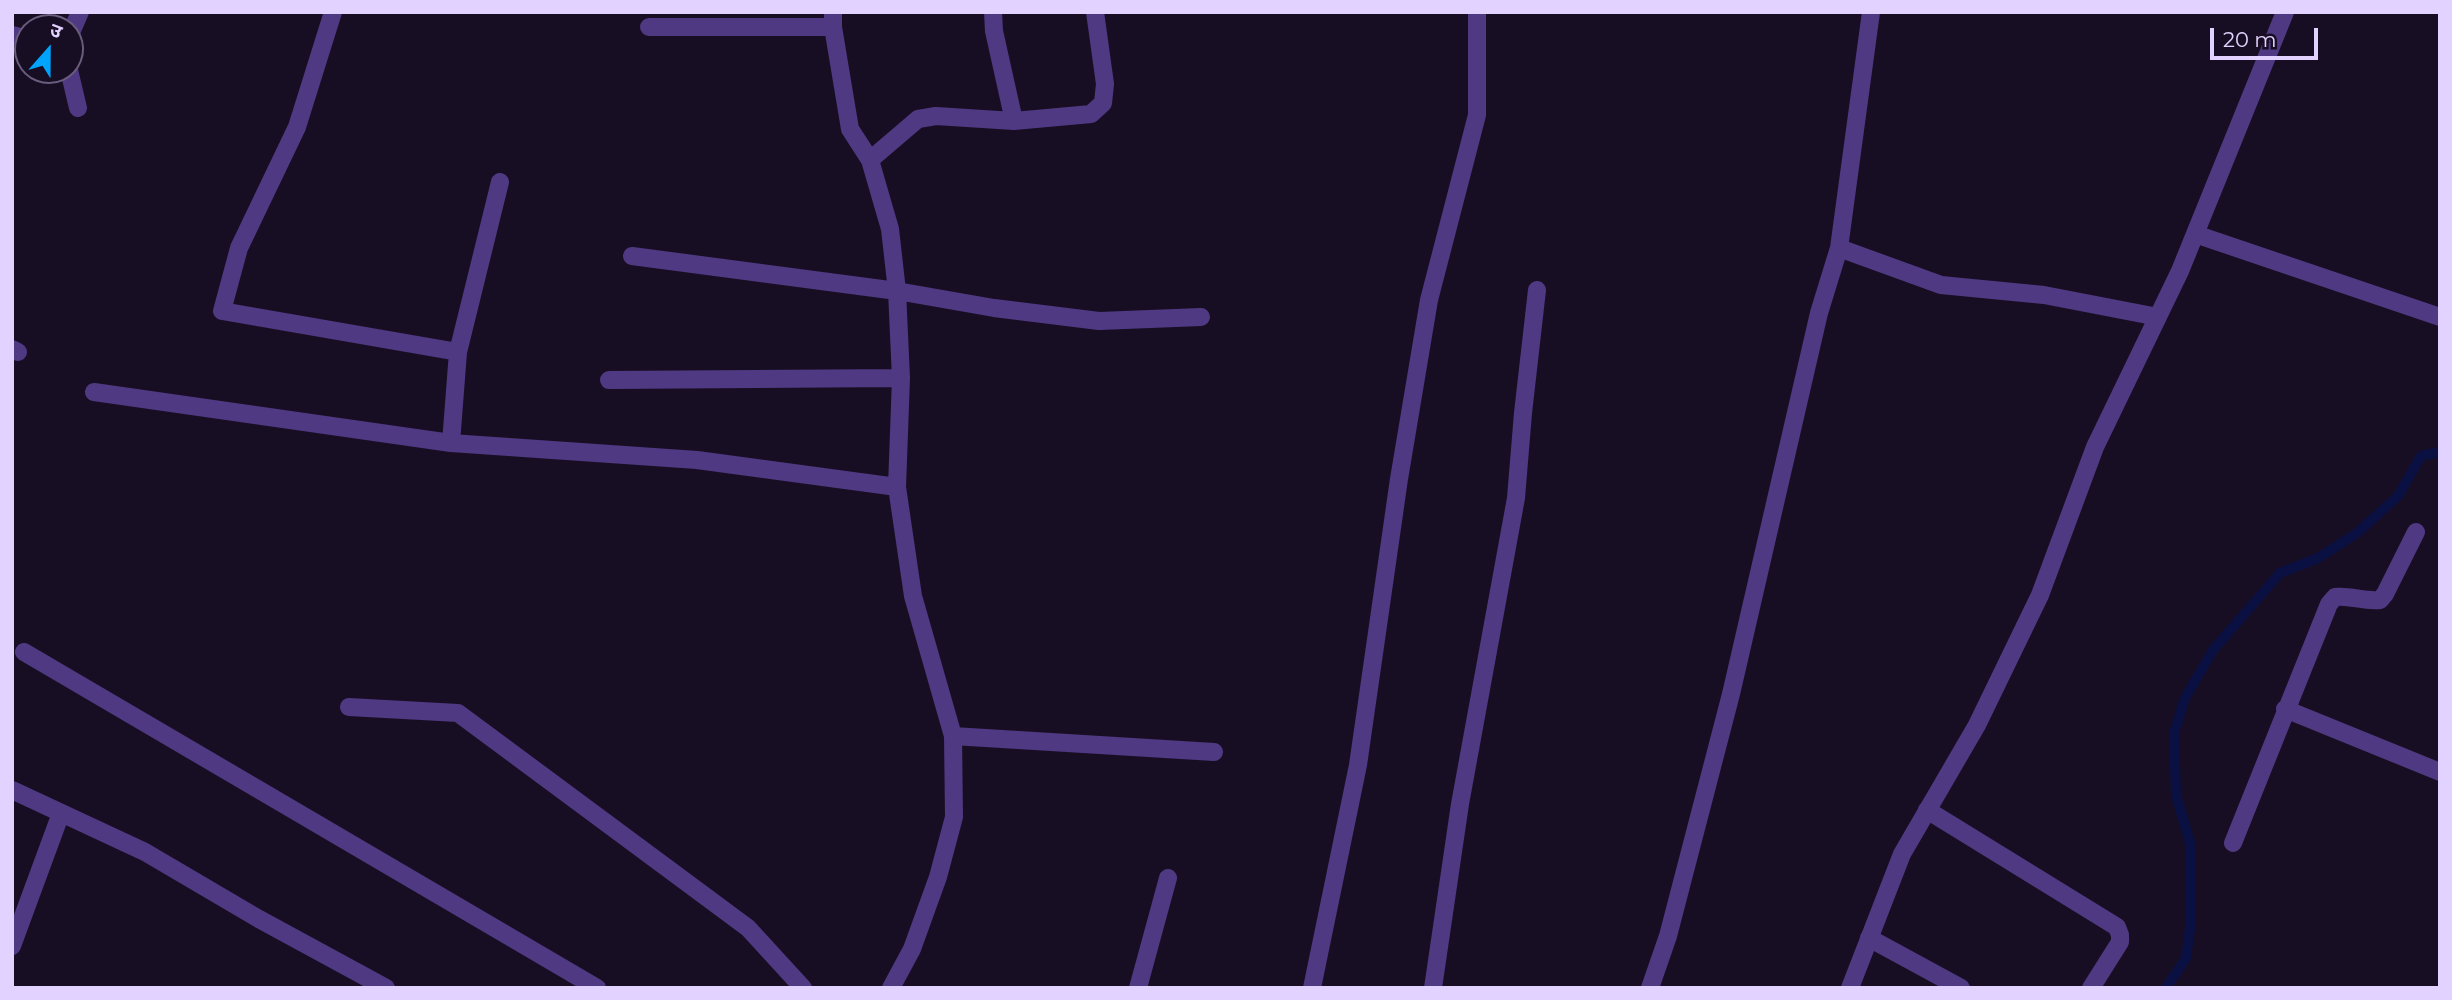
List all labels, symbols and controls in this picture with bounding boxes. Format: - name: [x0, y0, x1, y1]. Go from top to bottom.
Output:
- north arrow: [14, 14, 84, 84]
- scale bar: [2214, 14, 2322, 58]
- text: उ: [47, 18, 65, 44]
- text: 20 m: [2223, 27, 2277, 52]

